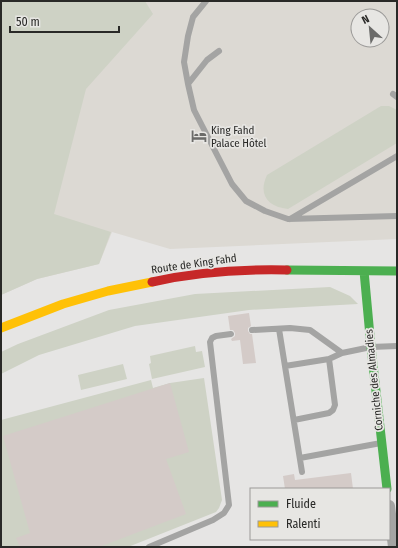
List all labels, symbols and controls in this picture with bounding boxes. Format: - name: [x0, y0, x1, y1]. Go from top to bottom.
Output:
- scale bar: [10, 8, 119, 34]
- north arrow: [350, 8, 390, 48]
- text: N: [360, 12, 372, 27]
- text: 50 m: [16, 15, 40, 29]
- place label: King Fahd Palace Hôtel: [211, 124, 267, 150]
- hotel icon: King Fahd Palace Hôtel: [190, 127, 208, 145]
- street label: Route de King Fahd: [150, 252, 238, 276]
- street label: Corniche des Almadies: [362, 328, 386, 431]
- legend: [250, 488, 390, 540]
- text: Fluide: [286, 497, 316, 511]
- text: Ralenti: [286, 517, 321, 531]

